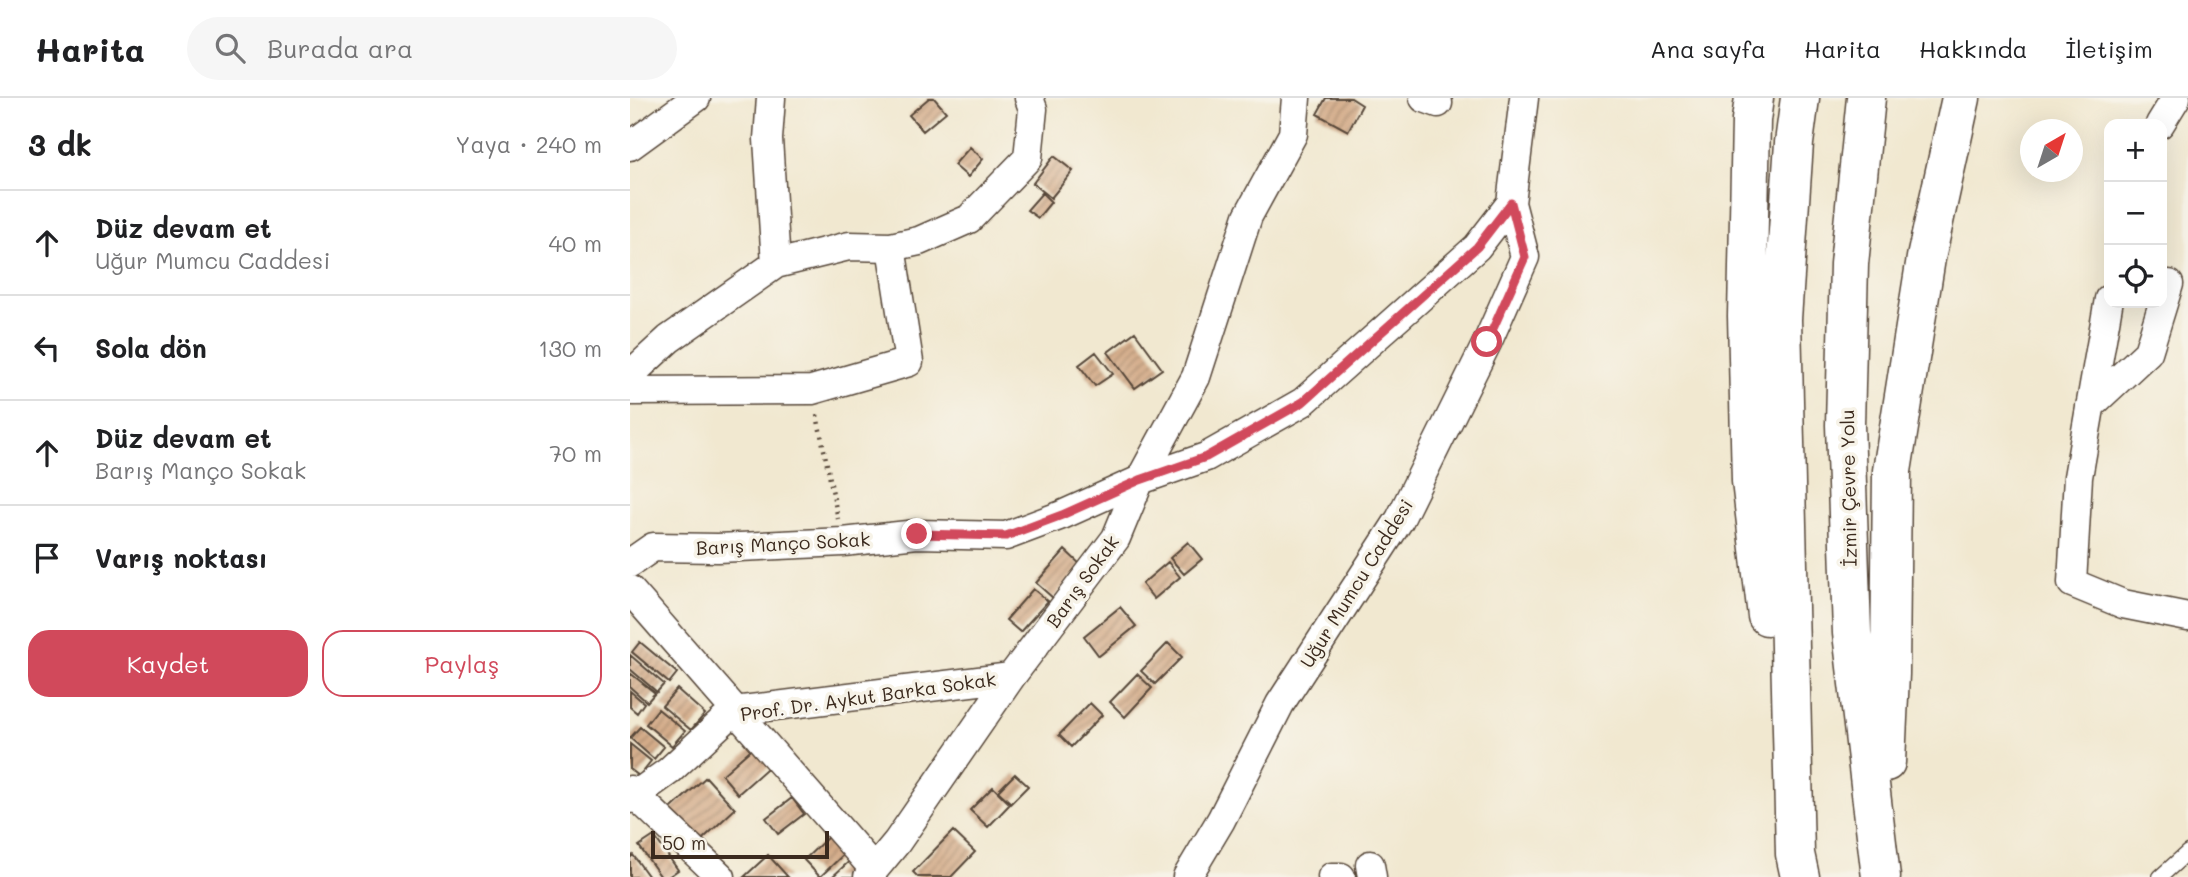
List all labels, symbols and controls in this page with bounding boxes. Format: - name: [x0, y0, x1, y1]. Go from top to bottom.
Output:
- search box: [187, 17, 677, 80]
- text: Harita: [35, 27, 145, 70]
- icon: search: [211, 29, 249, 67]
- text: Burada ara: [267, 31, 413, 65]
- text: Ana sayfa: [1650, 33, 1766, 64]
- text: Harita: [1804, 33, 1881, 64]
- text: Hakkında: [1919, 33, 2028, 64]
- text: İletişim: [2066, 33, 2153, 64]
- north arrow: [2020, 119, 2083, 182]
- map controls: [2104, 119, 2167, 308]
- button: +: [2104, 119, 2167, 182]
- text: 3 dk: [28, 124, 92, 164]
- text: Yaya · 240 m: [455, 129, 602, 159]
- button: −: [2104, 182, 2167, 245]
- text: Düz devam et: [95, 211, 272, 245]
- icon: ahead: [28, 224, 66, 262]
- text: 40 m: [549, 228, 602, 258]
- text: Uğur Mumcu Caddesi: [95, 245, 330, 275]
- button: locate: [2104, 245, 2167, 308]
- route start: [1471, 326, 1502, 357]
- icon: left: [28, 329, 66, 367]
- text: Sola dön: [95, 331, 207, 365]
- text: 130 m: [538, 333, 602, 363]
- street label: İzmir Çevre Yolu: [1834, 409, 1862, 567]
- text: Düz devam et: [95, 421, 272, 455]
- icon: ahead: [28, 434, 66, 472]
- text: 70 m: [549, 438, 602, 468]
- text: Barış Manço Sokak: [95, 455, 306, 485]
- street label: Uğur Mumcu Caddesi: [1294, 494, 1418, 672]
- route end: [901, 518, 932, 549]
- street label: Barış Manço Sokak: [695, 526, 871, 560]
- street label: Barış Sokak: [1040, 530, 1124, 632]
- icon: arrive: [28, 539, 66, 577]
- text: Varış noktası: [95, 541, 268, 575]
- button: Kaydet: [28, 630, 308, 697]
- button: Paylaş: [322, 630, 602, 697]
- street label: Prof. Dr. Aykut Barka Sokak: [739, 666, 997, 726]
- scale bar: [651, 828, 830, 860]
- text: 50 m: [662, 830, 706, 855]

